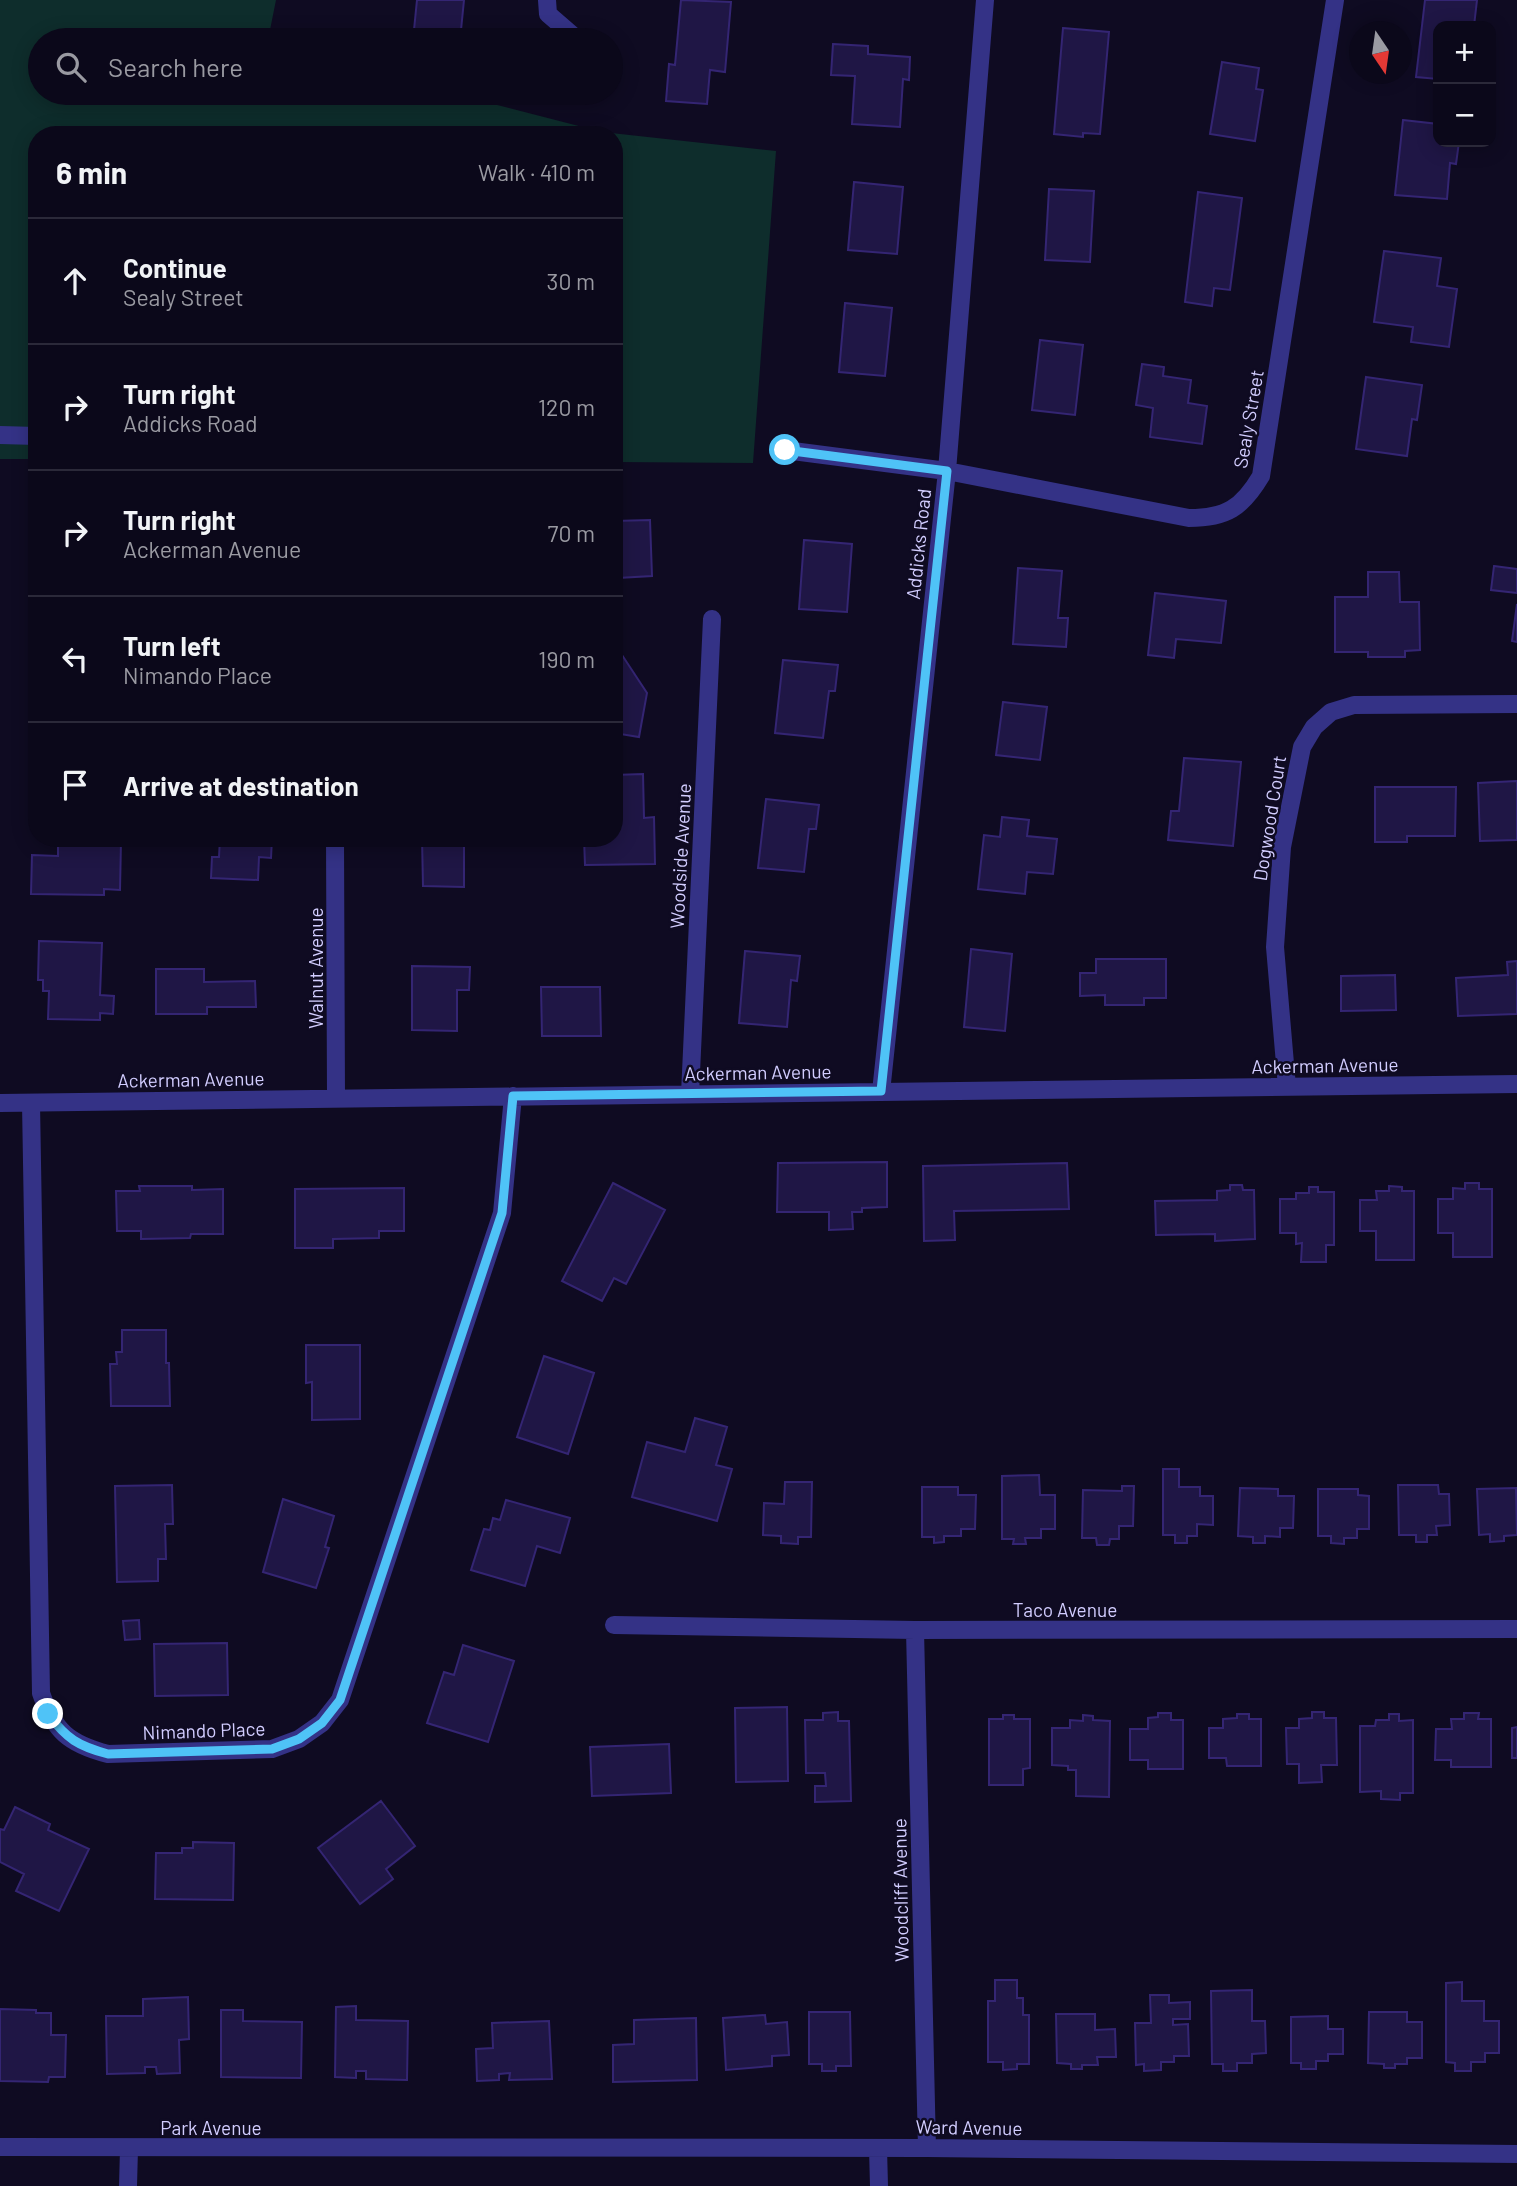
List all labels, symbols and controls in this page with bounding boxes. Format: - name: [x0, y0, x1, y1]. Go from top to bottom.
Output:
- north arrow: [1349, 21, 1412, 84]
- map controls: [1433, 21, 1496, 147]
- button: +: [1433, 21, 1496, 84]
- search box: [28, 28, 623, 105]
- icon: search: [52, 48, 90, 86]
- text: Search here: [108, 51, 243, 82]
- button: −: [1433, 84, 1496, 147]
- text: 6 min: [56, 154, 127, 190]
- text: Walk · 410 m: [478, 158, 595, 186]
- text: Continue: [123, 252, 227, 283]
- icon: ahead: [56, 262, 94, 300]
- text: 30 m: [547, 267, 595, 295]
- text: Sealy Street: [123, 283, 244, 311]
- street label: Sealy Street: [1228, 368, 1268, 470]
- text: Turn right: [123, 378, 236, 409]
- icon: right: [56, 388, 94, 426]
- text: 120 m: [538, 393, 595, 421]
- text: Addicks Road: [123, 409, 258, 437]
- route start: [769, 434, 800, 465]
- street label: Addicks Road: [901, 488, 935, 600]
- text: Turn right: [123, 504, 236, 535]
- icon: right: [56, 514, 94, 552]
- text: 70 m: [548, 519, 595, 547]
- text: Ackerman Avenue: [123, 535, 301, 563]
- text: Turn left: [123, 630, 221, 661]
- icon: left: [56, 640, 94, 678]
- text: 190 m: [538, 645, 595, 673]
- text: Nimando Place: [123, 661, 272, 689]
- street label: Dogwood Court: [1248, 754, 1290, 882]
- icon: arrive: [56, 766, 94, 804]
- text: Arrive at destination: [123, 770, 359, 801]
- street label: Woodside Avenue: [665, 783, 695, 929]
- street label: Walnut Avenue: [304, 907, 327, 1029]
- street label: Ackerman Avenue: [1251, 1052, 1399, 1078]
- street label: Ackerman Avenue: [684, 1059, 832, 1085]
- street label: Ackerman Avenue: [117, 1066, 265, 1092]
- street label: Taco Avenue: [1013, 1598, 1117, 1621]
- route end: [32, 1698, 63, 1729]
- street label: Nimando Place: [142, 1716, 266, 1744]
- street label: Woodcliff Avenue: [887, 1818, 913, 1962]
- street label: Ward Avenue: [915, 2115, 1023, 2139]
- street label: Park Avenue: [160, 2116, 262, 2139]

